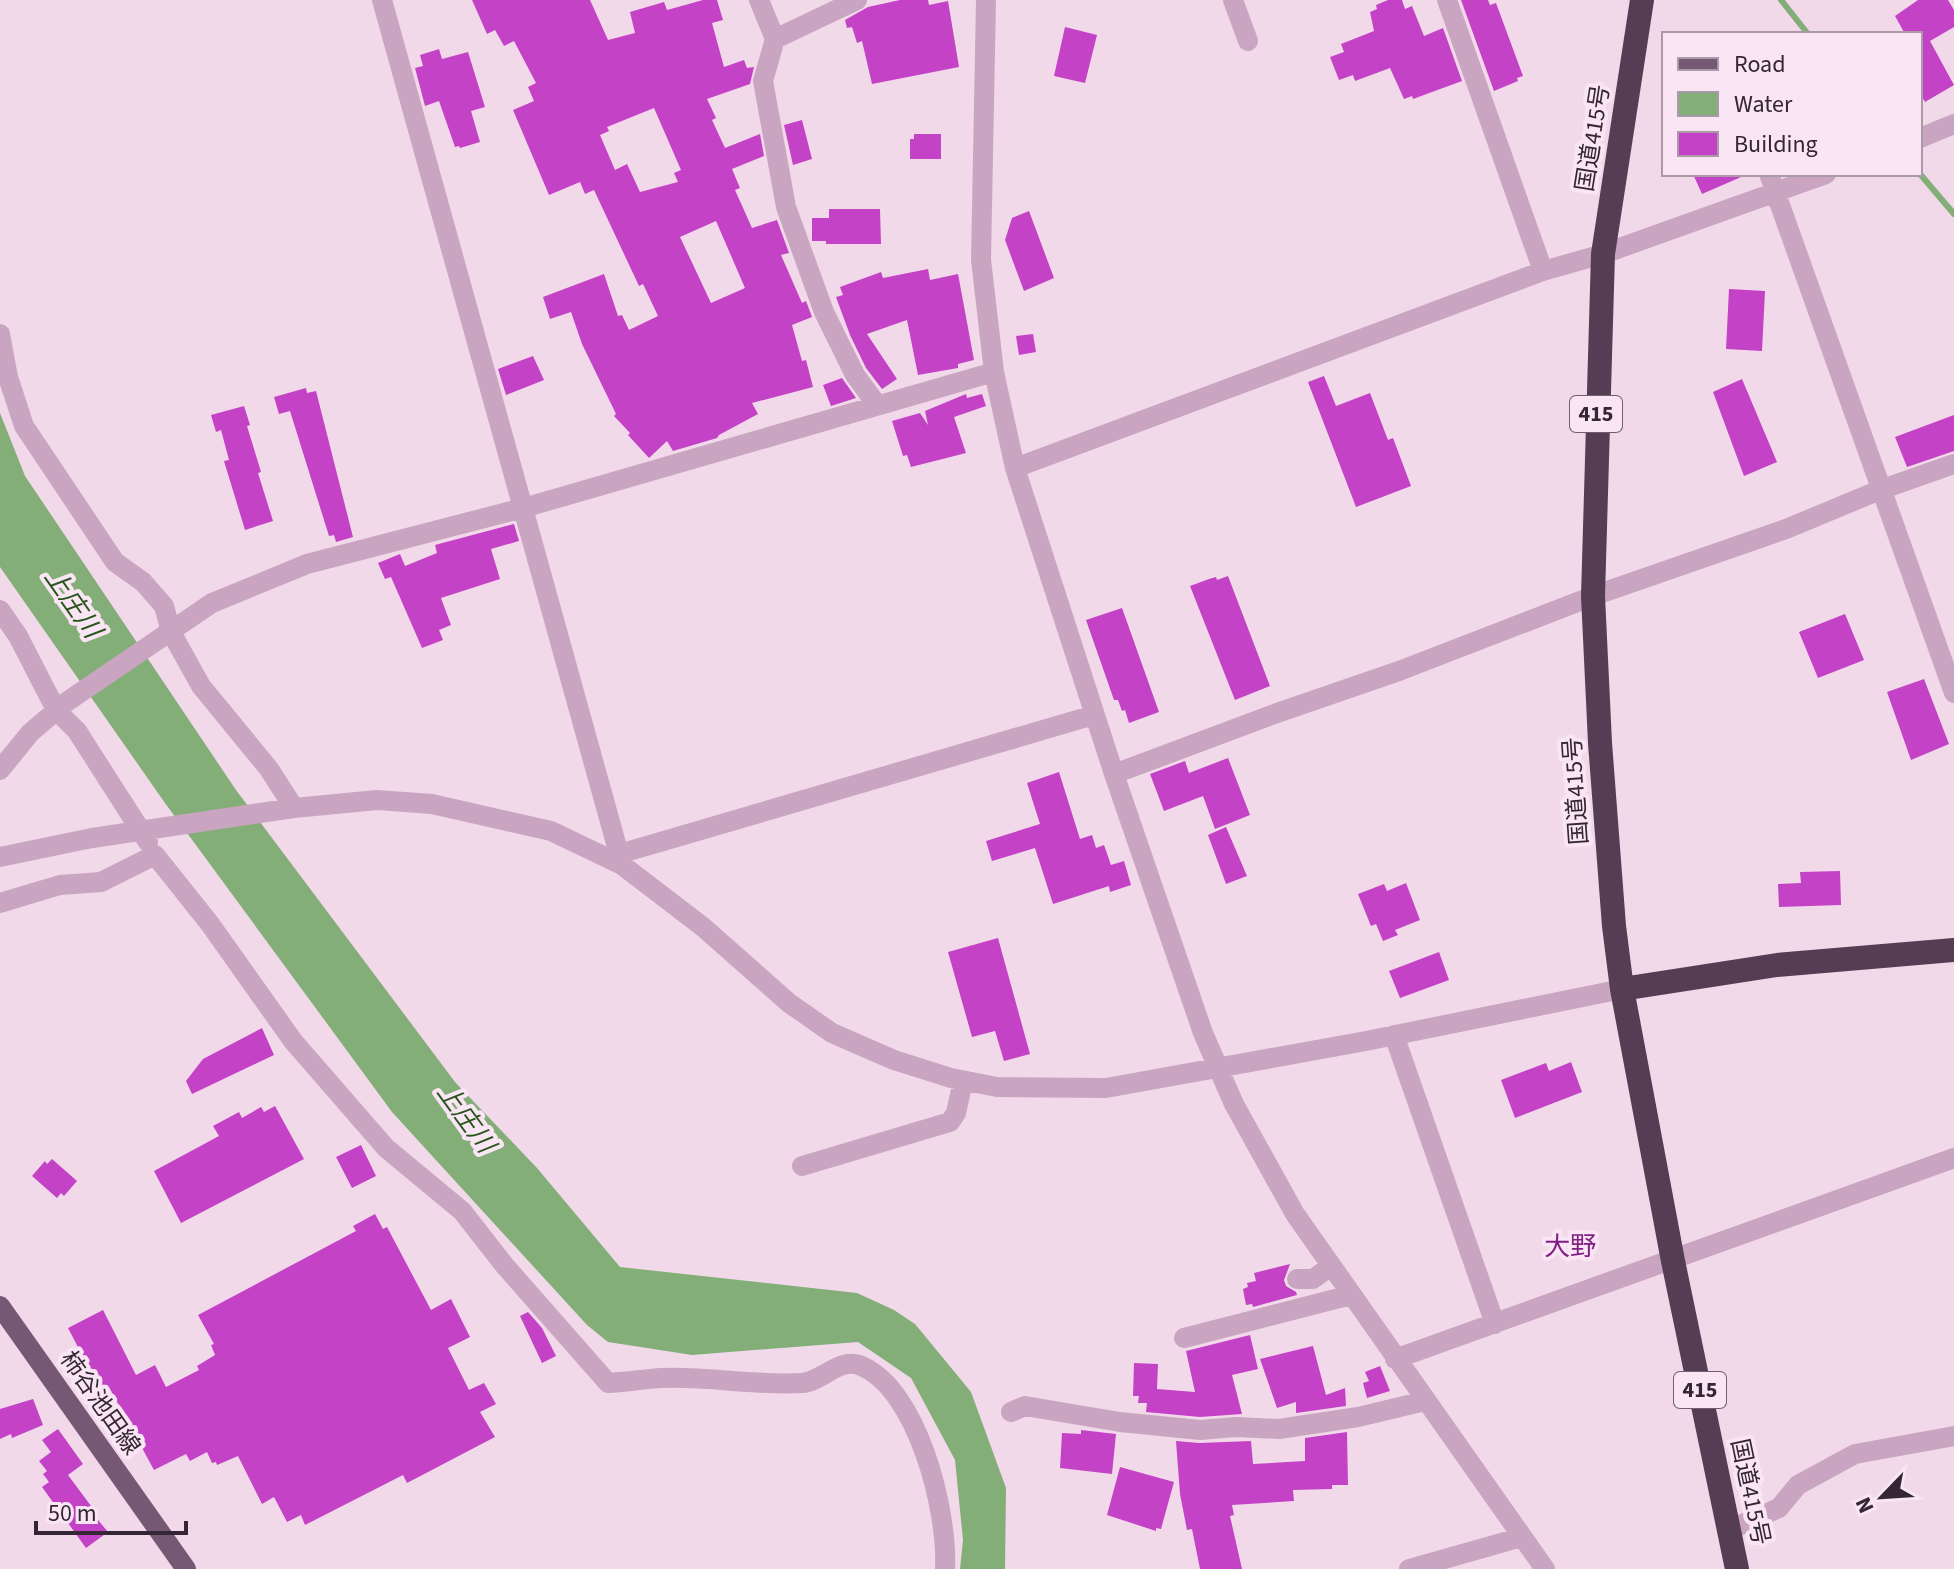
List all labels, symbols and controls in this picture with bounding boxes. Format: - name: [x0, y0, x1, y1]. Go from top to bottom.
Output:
- legend: [1662, 32, 1922, 176]
- text: Road: [1734, 47, 1786, 82]
- street label: 国道415号: [1567, 82, 1619, 194]
- text: Water: [1734, 87, 1793, 122]
- text: Building: [1734, 127, 1818, 162]
- road number: 415: [1570, 396, 1622, 432]
- water label: 上庄川: [35, 560, 112, 648]
- street label: 国道415号: [1555, 736, 1597, 846]
- water label: 上庄川: [428, 1076, 506, 1163]
- district label: 大野: [1544, 1228, 1596, 1265]
- street label: 柿谷池田線: [51, 1344, 149, 1462]
- road number: 415: [1674, 1372, 1726, 1408]
- street label: 国道415号: [1722, 1436, 1778, 1548]
- north arrow: [1842, 1457, 1922, 1537]
- scale bar: [36, 1485, 186, 1535]
- text: N: [1847, 1492, 1882, 1518]
- text: 50 m: [48, 1496, 97, 1531]

